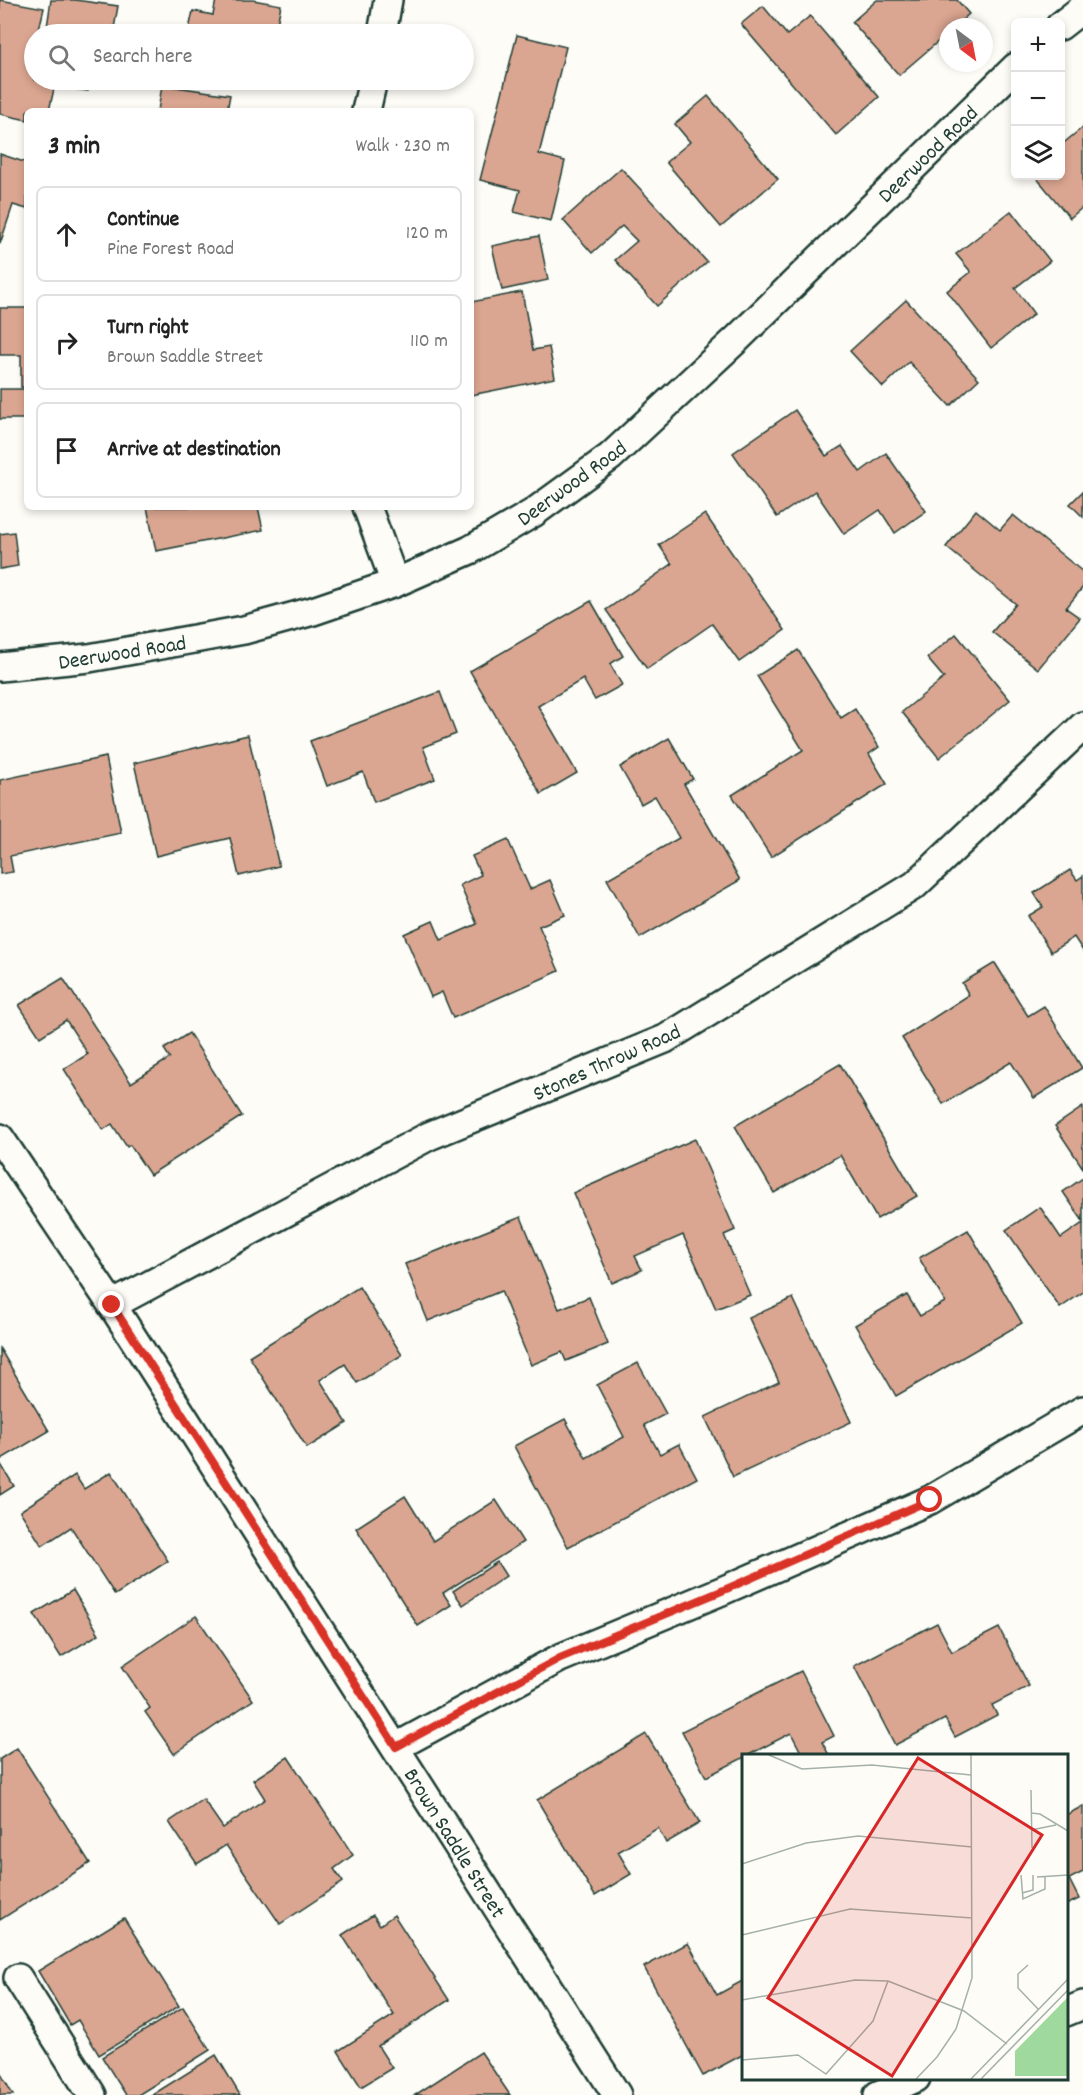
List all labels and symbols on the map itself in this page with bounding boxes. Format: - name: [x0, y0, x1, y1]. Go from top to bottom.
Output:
- north arrow: [939, 18, 993, 72]
- street label: Deerwood Road: [872, 100, 987, 212]
- street label: Deerwood Road: [512, 434, 634, 535]
- street label: Deerwood Road: [56, 629, 189, 680]
- street label: Stones Throw Road: [529, 1018, 686, 1111]
- route end: [98, 1291, 124, 1317]
- route start: [916, 1486, 942, 1512]
- inset map: [742, 1754, 1068, 2080]
- street label: Brown Saddle Street: [394, 1763, 512, 1925]

